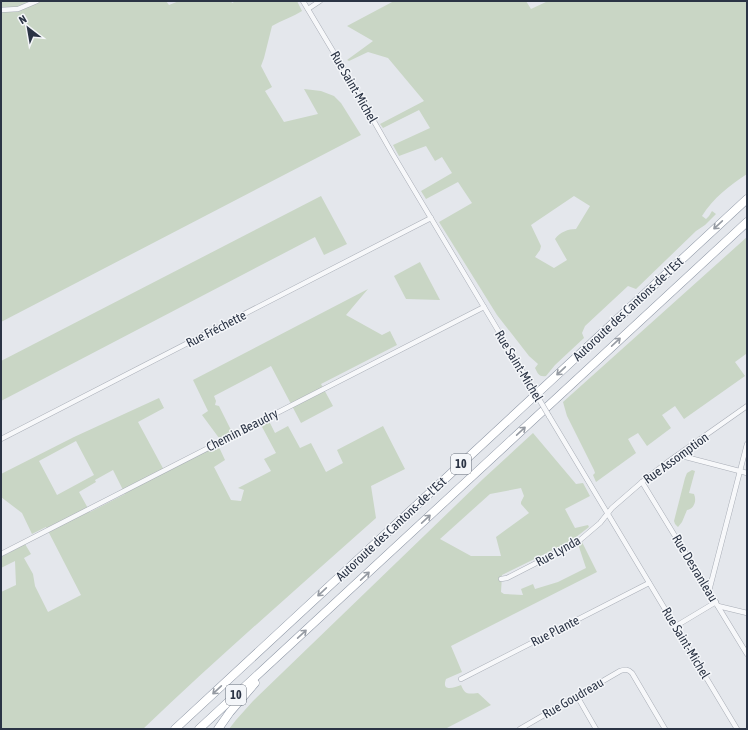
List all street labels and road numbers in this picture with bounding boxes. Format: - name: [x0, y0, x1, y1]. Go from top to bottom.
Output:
- street label: Rue Saint-Michel: [327, 48, 381, 126]
- street label: Autoroute des Cantons-de-l'Est: [570, 254, 686, 364]
- street label: Rue Fréchette: [183, 307, 249, 351]
- street label: Rue Saint-Michel: [492, 328, 546, 405]
- street label: Chemin Beaudry: [204, 405, 281, 454]
- street label: Rue Assomption: [641, 429, 711, 487]
- road number: 10: [451, 454, 471, 474]
- street label: Autoroute des Cantons-de-l'Est: [333, 474, 449, 584]
- street label: Rue Desranleau: [669, 532, 721, 604]
- street label: Rue Lynda: [533, 533, 583, 569]
- street label: Rue Saint-Michel: [659, 605, 713, 682]
- street label: Rue Plante: [528, 612, 582, 650]
- street label: Rue Goudreau: [540, 675, 606, 721]
- road number: 10: [226, 685, 246, 705]

